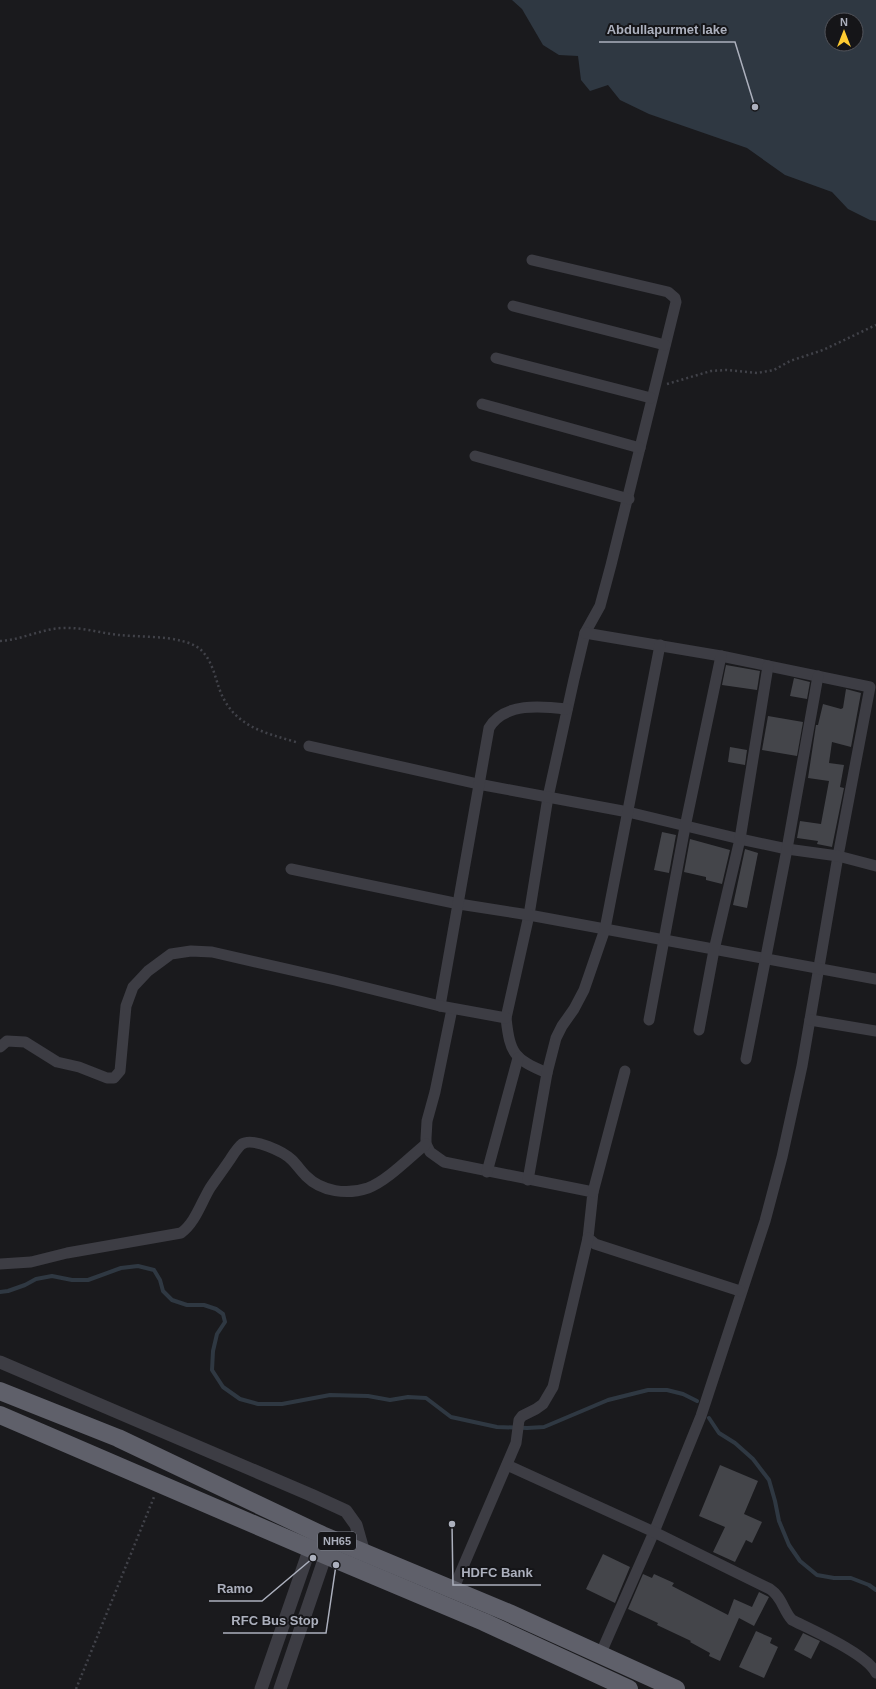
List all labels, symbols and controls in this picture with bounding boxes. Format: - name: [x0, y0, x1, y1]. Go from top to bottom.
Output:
- north arrow: [824, 12, 864, 52]
- text: N: [840, 16, 848, 28]
- callout: Abdullapurmet lake: [599, 17, 735, 42]
- text: Abdullapurmet lake: [607, 22, 727, 37]
- road number: NH65: [318, 1532, 356, 1550]
- callout: HDFC Bank: [453, 1560, 541, 1585]
- text: HDFC Bank: [461, 1565, 534, 1580]
- callout: Ramo: [209, 1576, 262, 1601]
- text: Ramo: [217, 1581, 253, 1596]
- callout: RFC Bus Stop: [223, 1608, 326, 1633]
- text: RFC Bus Stop: [231, 1613, 319, 1628]

